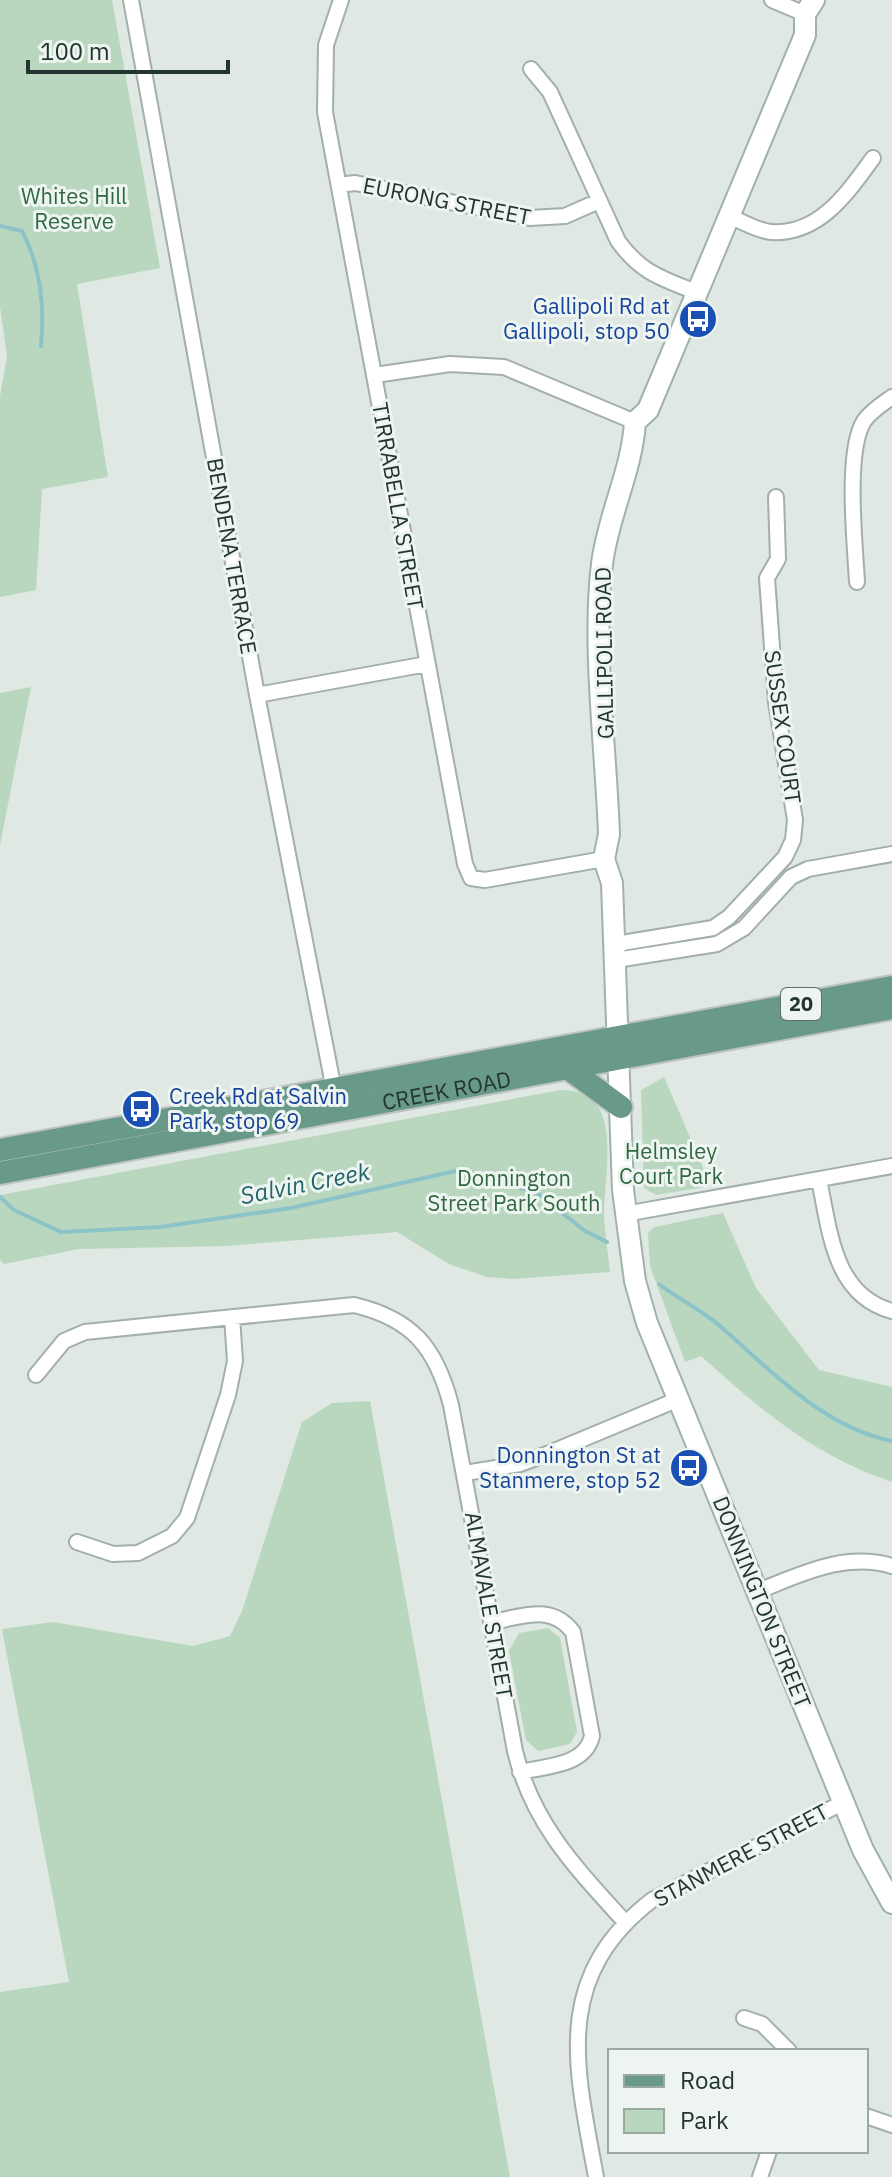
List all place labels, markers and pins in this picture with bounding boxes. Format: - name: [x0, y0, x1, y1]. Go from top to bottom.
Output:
- place label: Gallipoli Rd at Gallipoli, stop 50: [503, 291, 670, 345]
- bus stop icon: Gallipoli Rd at Gallipoli, stop 50: [677, 298, 719, 340]
- place label: Creek Rd at Salvin Park, stop 69: [169, 1081, 347, 1135]
- bus stop icon: Creek Rd at Salvin Park, stop 69: [120, 1088, 162, 1130]
- place label: Donnington St at Stanmere, stop 52: [479, 1440, 661, 1494]
- bus stop icon: Donnington St at Stanmere, stop 52: [668, 1447, 710, 1489]

